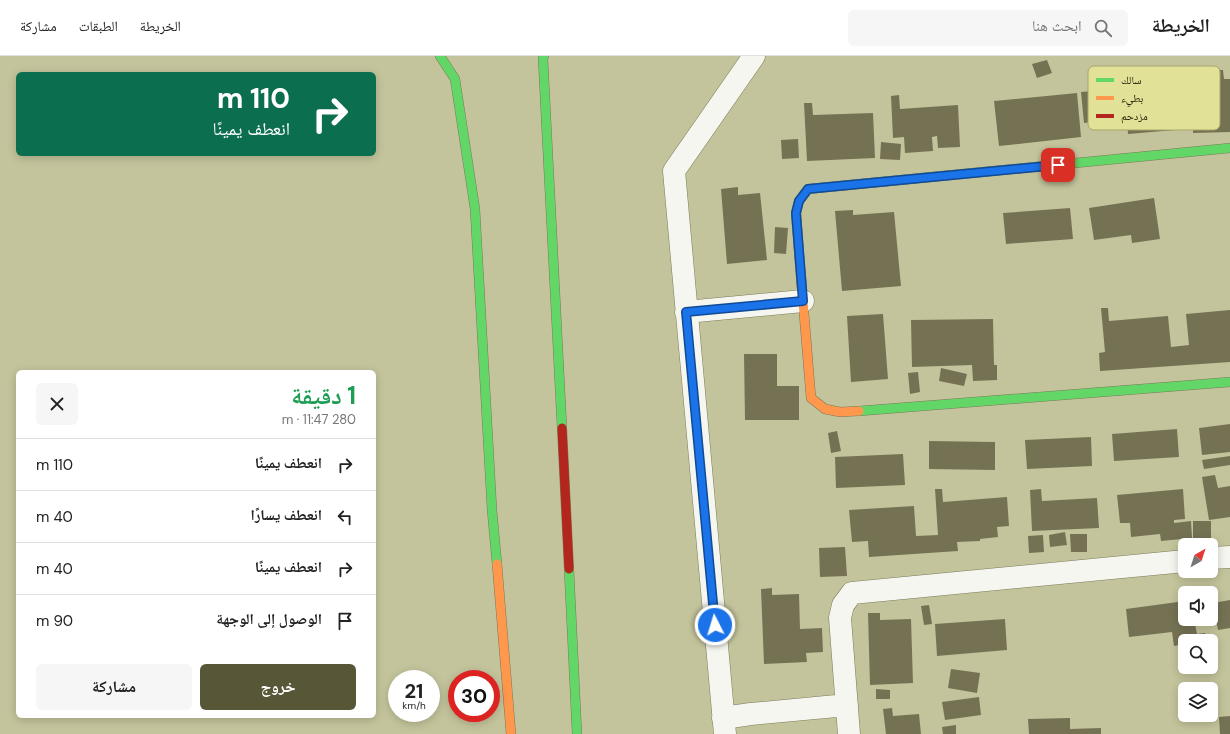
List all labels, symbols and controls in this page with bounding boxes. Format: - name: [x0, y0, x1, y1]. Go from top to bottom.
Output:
- search box: [848, 10, 1128, 46]
- text: الخريطة: [1152, 13, 1210, 38]
- text: ابحث هنا: [1032, 16, 1082, 36]
- text: مشاركة: [20, 17, 57, 35]
- text: الطبقات: [79, 17, 118, 35]
- text: الخريطة: [140, 17, 181, 35]
- icon: search: [1092, 17, 1114, 39]
- legend: [1088, 66, 1220, 130]
- text: سالك: [1121, 73, 1141, 87]
- text: 110 m: [217, 80, 290, 117]
- icon: right: [304, 88, 356, 140]
- text: بطيء: [1121, 91, 1143, 107]
- text: مزدحم: [1121, 109, 1148, 124]
- text: انعطف يمينًا: [213, 117, 290, 141]
- pin: [1041, 148, 1075, 182]
- icon: arrive: [1047, 154, 1069, 176]
- text: 1 دقيقة: [291, 380, 356, 411]
- button: close: [36, 383, 78, 425]
- text: 280 m · 11:47: [282, 411, 356, 428]
- text: انعطف يمينًا: [255, 453, 322, 473]
- icon: right: [334, 454, 356, 476]
- text: 110 m: [36, 455, 73, 475]
- text: انعطف يسارًا: [250, 505, 322, 525]
- icon: left: [334, 506, 356, 528]
- text: 40 m: [36, 507, 73, 527]
- north arrow: [1178, 538, 1218, 578]
- map controls: [1178, 538, 1218, 722]
- text: انعطف يمينًا: [255, 557, 322, 577]
- icon: right: [334, 558, 356, 580]
- text: 40 m: [36, 559, 73, 579]
- button: sound: [1178, 586, 1218, 626]
- position arrow: [694, 604, 736, 646]
- text: الوصول إلى الوجهة: [216, 609, 322, 629]
- icon: arrive: [334, 610, 356, 632]
- text: 90 m: [36, 611, 73, 631]
- button: search: [1178, 634, 1218, 674]
- button: مشاركة: [36, 664, 192, 710]
- button: خروج: [200, 664, 356, 710]
- speed limit sign: 30: [448, 670, 500, 722]
- text: 21: [405, 678, 423, 704]
- button: layers: [1178, 682, 1218, 722]
- text: km/h: [402, 699, 426, 712]

